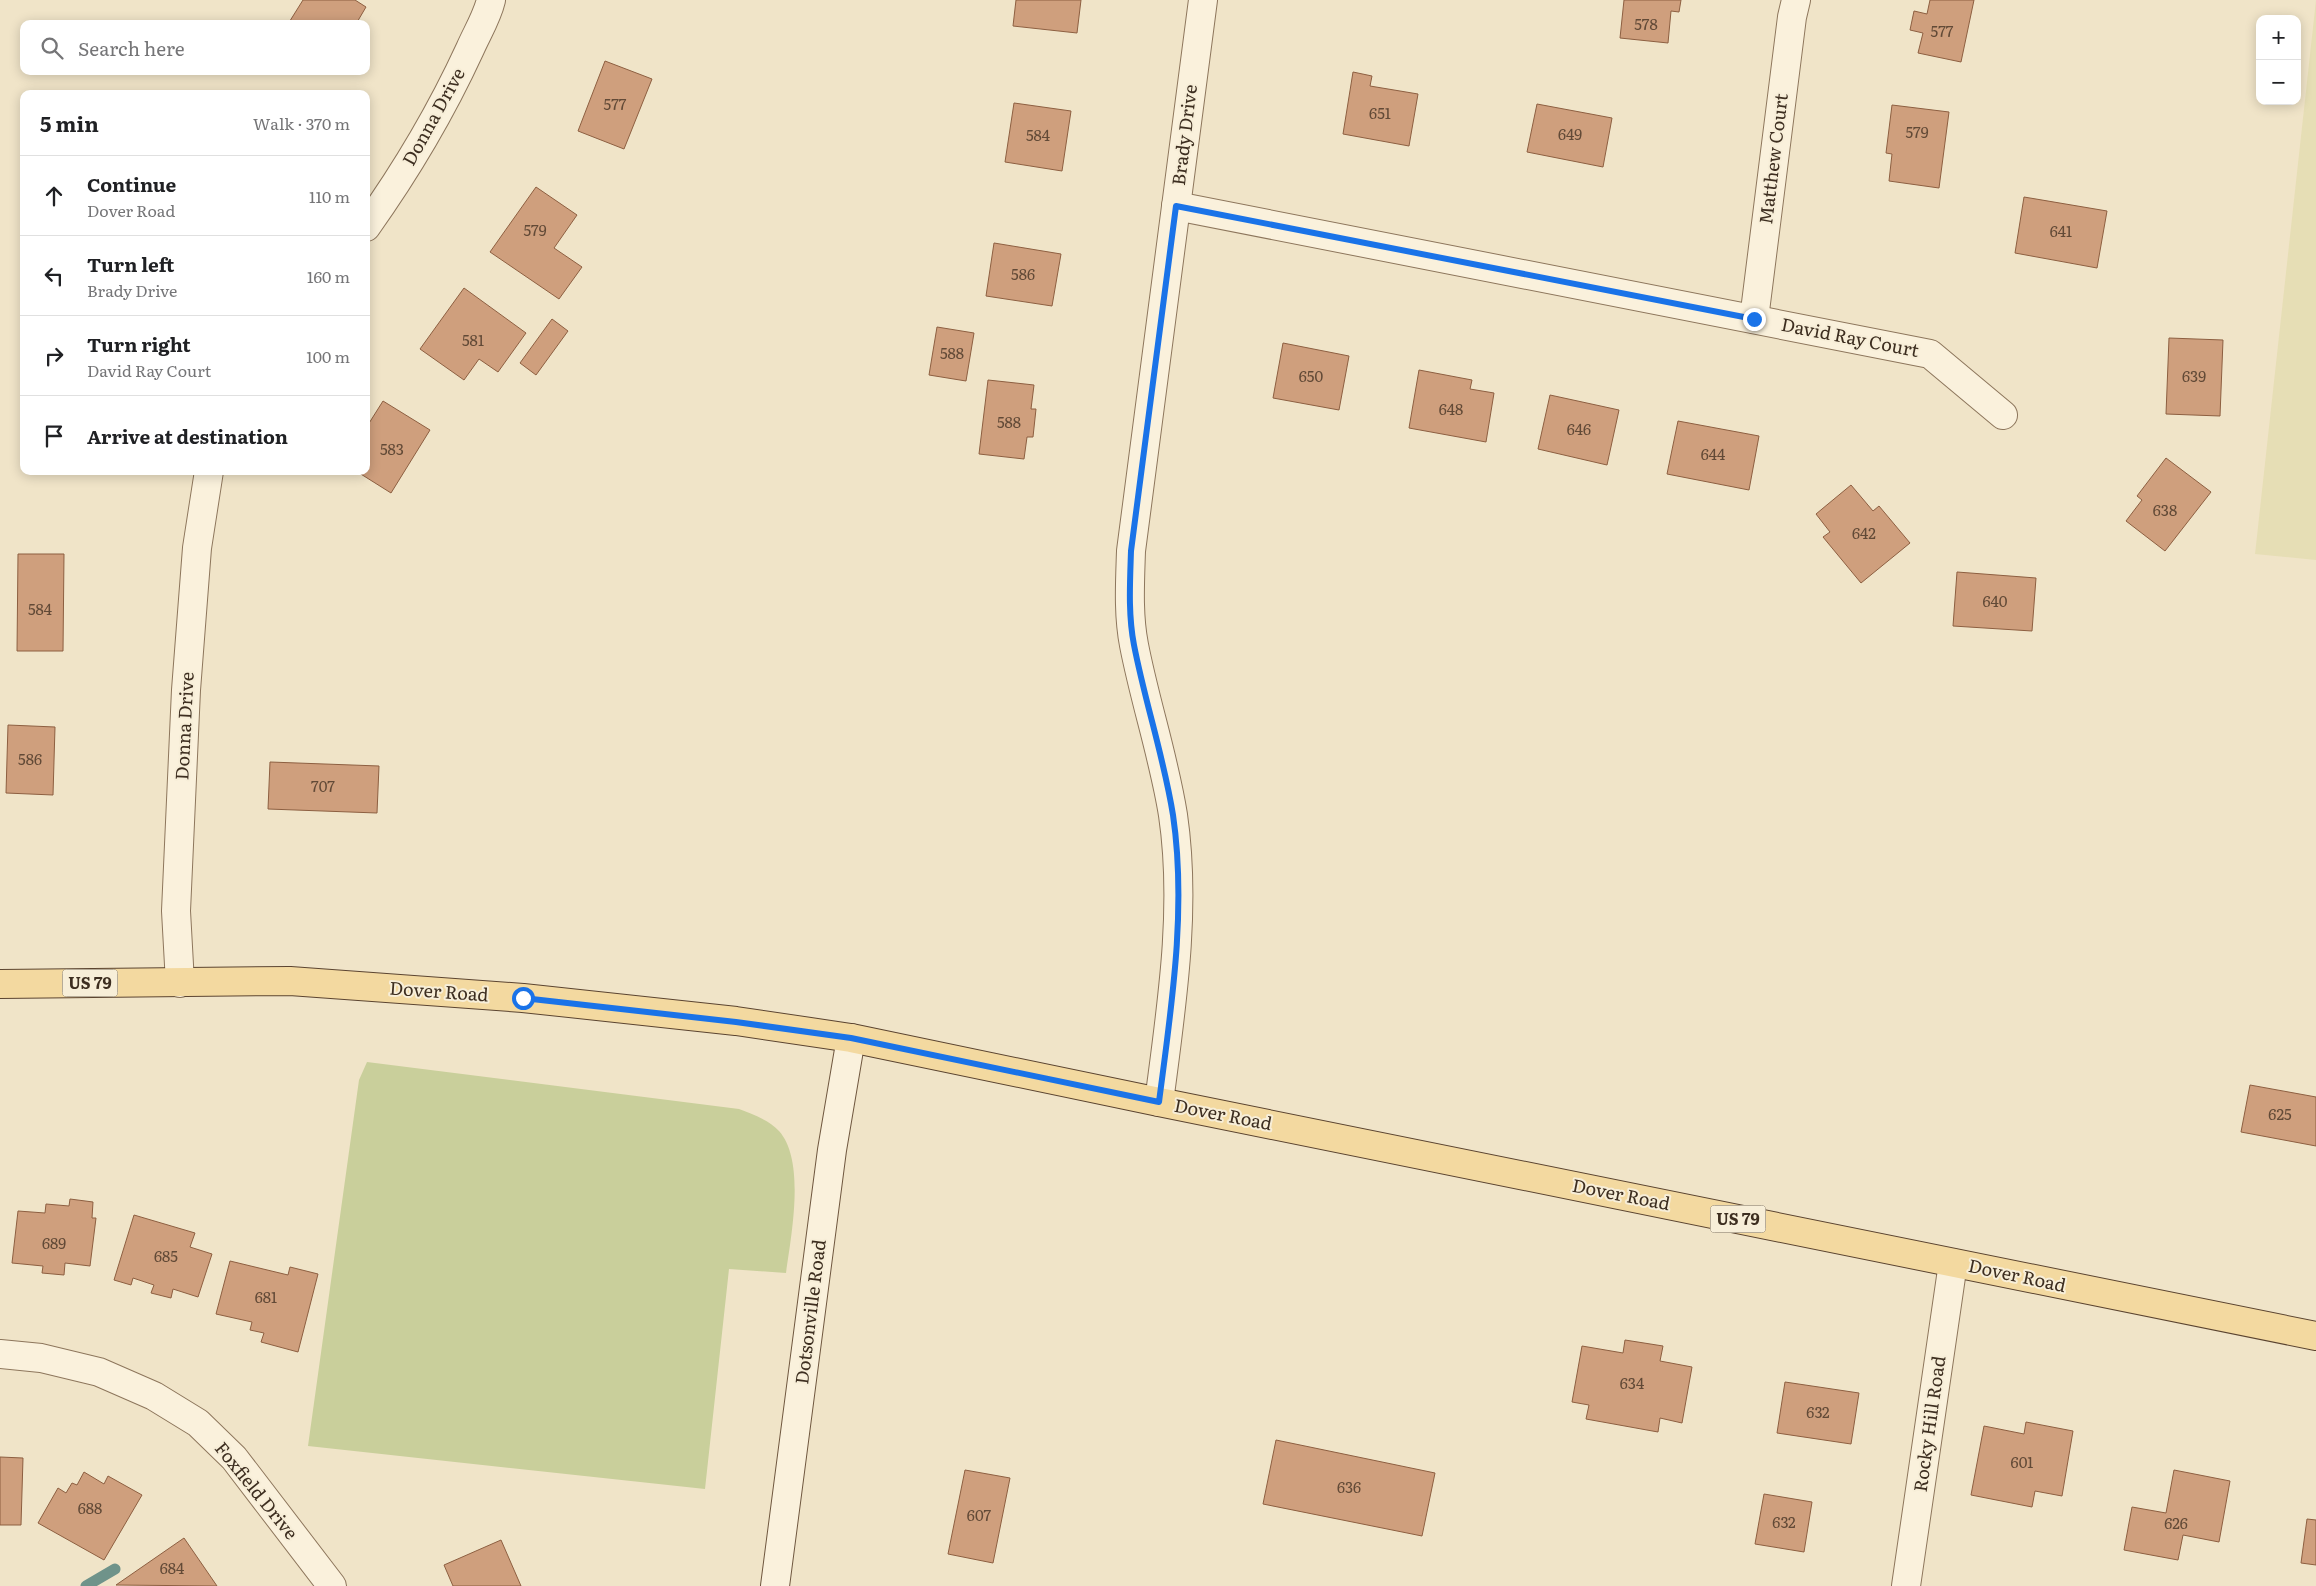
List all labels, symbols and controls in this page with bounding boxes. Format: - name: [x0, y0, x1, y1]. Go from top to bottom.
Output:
- house number: 578: [1634, 12, 1658, 35]
- map controls: [2256, 15, 2301, 105]
- button: +: [2256, 15, 2301, 60]
- house number: 577: [1931, 19, 1954, 42]
- search box: [20, 20, 370, 75]
- icon: search: [38, 34, 66, 62]
- text: Search here: [78, 34, 185, 62]
- button: −: [2256, 60, 2301, 105]
- street label: Donna Drive: [395, 62, 471, 170]
- street label: Brady Drive: [1164, 83, 1203, 187]
- street label: Matthew Court: [1751, 91, 1794, 226]
- house number: 577: [604, 92, 627, 115]
- house number: 651: [1369, 101, 1391, 124]
- text: 5 min: [40, 107, 99, 138]
- text: Walk · 370 m: [253, 111, 350, 135]
- house number: 579: [1906, 120, 1929, 143]
- house number: 649: [1558, 122, 1582, 145]
- house number: 584: [1026, 123, 1050, 146]
- text: Continue: [87, 170, 176, 198]
- icon: ahead: [40, 182, 68, 210]
- text: 110 m: [309, 184, 350, 208]
- text: Dover Road: [87, 198, 175, 222]
- house number: 579: [524, 218, 547, 241]
- house number: 641: [2050, 219, 2072, 242]
- text: Turn left: [87, 250, 174, 278]
- icon: left: [40, 262, 68, 290]
- house number: 586: [1011, 262, 1035, 285]
- text: 160 m: [307, 264, 350, 288]
- text: Brady Drive: [87, 278, 177, 302]
- route end: [1743, 308, 1766, 331]
- street label: David Ray Court: [1779, 310, 1922, 363]
- house number: 581: [462, 328, 484, 351]
- text: Turn right: [87, 330, 191, 358]
- house number: 588: [940, 341, 964, 364]
- icon: right: [40, 342, 68, 370]
- text: 100 m: [306, 344, 350, 368]
- text: David Ray Court: [87, 358, 211, 382]
- house number: 650: [1299, 364, 1323, 387]
- house number: 639: [2182, 364, 2206, 387]
- house number: 648: [1439, 397, 1463, 420]
- house number: 588: [997, 410, 1021, 433]
- house number: 646: [1567, 417, 1591, 440]
- icon: arrive: [40, 422, 68, 450]
- text: Arrive at destination: [87, 422, 288, 450]
- house number: 583: [380, 437, 404, 460]
- house number: 644: [1701, 442, 1725, 465]
- house number: 638: [2153, 498, 2177, 521]
- house number: 642: [1852, 521, 1876, 544]
- house number: 640: [1983, 589, 2008, 612]
- house number: 584: [28, 597, 52, 620]
- street label: Donna Drive: [167, 671, 200, 781]
- house number: 586: [18, 747, 42, 770]
- house number: 707: [311, 774, 335, 797]
- road number: US 79: [62, 970, 118, 996]
- street label: Dover Road: [389, 974, 490, 1007]
- route start: [512, 987, 535, 1010]
- street label: Dover Road: [1172, 1091, 1275, 1136]
- house number: 625: [2268, 1102, 2292, 1125]
- street label: Dover Road: [1570, 1171, 1673, 1216]
- road number: US 79: [1710, 1206, 1766, 1232]
- house number: 689: [42, 1231, 66, 1254]
- street label: Dotsonville Road: [787, 1238, 832, 1386]
- house number: 685: [154, 1244, 178, 1267]
- street label: Dover Road: [1966, 1251, 2069, 1298]
- house number: 681: [255, 1285, 277, 1308]
- street label: Rocky Hill Road: [1906, 1354, 1951, 1494]
- house number: 634: [1620, 1371, 1644, 1394]
- house number: 632: [1806, 1400, 1830, 1423]
- street label: Foxfield Drive: [209, 1435, 305, 1545]
- house number: 601: [2011, 1450, 2033, 1473]
- house number: 636: [1337, 1475, 1361, 1498]
- house number: 688: [78, 1496, 102, 1519]
- house number: 607: [967, 1503, 992, 1526]
- house number: 632: [1772, 1510, 1796, 1533]
- house number: 626: [2164, 1511, 2188, 1534]
- house number: 684: [160, 1556, 184, 1579]

